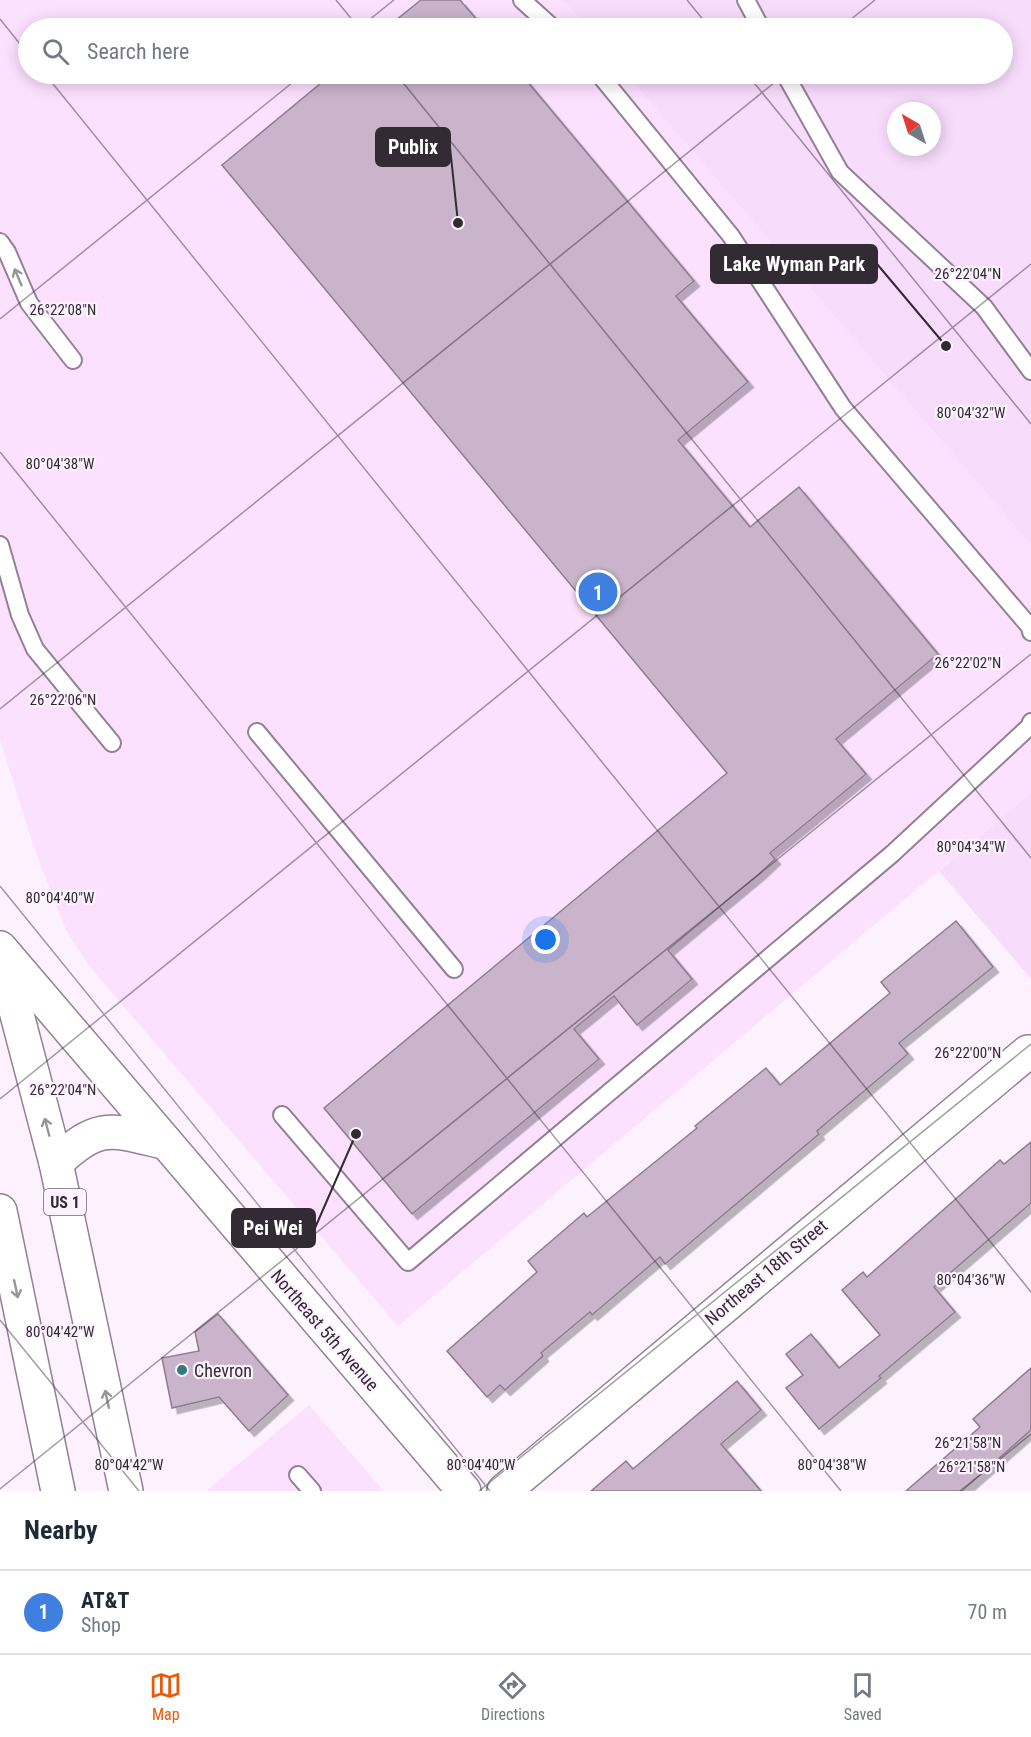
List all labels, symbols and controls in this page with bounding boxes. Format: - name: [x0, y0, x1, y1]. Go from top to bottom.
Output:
- search box: [18, 18, 1013, 84]
- icon: search: [39, 35, 72, 68]
- text: Search here: [87, 39, 189, 64]
- north arrow: [887, 102, 941, 156]
- callout: Publix: [376, 128, 450, 166]
- text: Publix: [388, 135, 438, 159]
- callout: Lake Wyman Park: [711, 245, 877, 283]
- text: Lake Wyman Park: [723, 252, 865, 276]
- text: 26°22'04"N: [935, 265, 1001, 283]
- one-way arrow: [12, 268, 23, 286]
- text: 26°22'08"N: [30, 301, 96, 319]
- text: 80°04'32"W: [937, 404, 1006, 422]
- text: 80°04'38"W: [26, 455, 95, 473]
- pin: 1: [578, 570, 618, 614]
- text: 26°22'02"N: [935, 654, 1001, 672]
- text: 26°22'06"N: [30, 691, 96, 709]
- text: 80°04'34"W: [937, 838, 1006, 856]
- text: 80°04'40"W: [26, 889, 95, 907]
- your location: [531, 925, 560, 954]
- text: 26°22'00"N: [935, 1044, 1001, 1062]
- text: 26°22'04"N: [30, 1081, 96, 1099]
- one-way arrow: [40, 1118, 52, 1137]
- road number: US 1: [44, 1189, 86, 1215]
- callout: Pei Wei: [232, 1209, 315, 1247]
- street label: Northeast 18th Street: [701, 1215, 831, 1329]
- text: Pei Wei: [243, 1216, 303, 1240]
- street label: Northeast 5th Avenue: [267, 1265, 383, 1395]
- text: 80°04'36"W: [937, 1271, 1006, 1289]
- one-way arrow: [11, 1278, 22, 1298]
- text: 80°04'42"W: [26, 1323, 95, 1341]
- place label: Chevron: [194, 1360, 252, 1381]
- marker: Chevron: [175, 1363, 189, 1377]
- one-way arrow: [101, 1390, 113, 1409]
- text: 26°21'58"N: [935, 1434, 1001, 1452]
- text: 80°04'42"W: [95, 1456, 164, 1474]
- text: 80°04'40"W: [447, 1456, 516, 1474]
- text: 80°04'38"W: [798, 1456, 867, 1474]
- text: 26°21'58"N: [939, 1458, 1005, 1476]
- text: Nearby: [24, 1515, 98, 1545]
- text: AT&T: [81, 1588, 129, 1613]
- text: 1: [38, 1600, 49, 1624]
- text: 70 m: [968, 1600, 1007, 1624]
- text: Shop: [81, 1613, 121, 1637]
- tab: Map: [149, 1669, 182, 1724]
- tab: Directions: [481, 1669, 545, 1724]
- tab: Saved: [844, 1669, 882, 1724]

